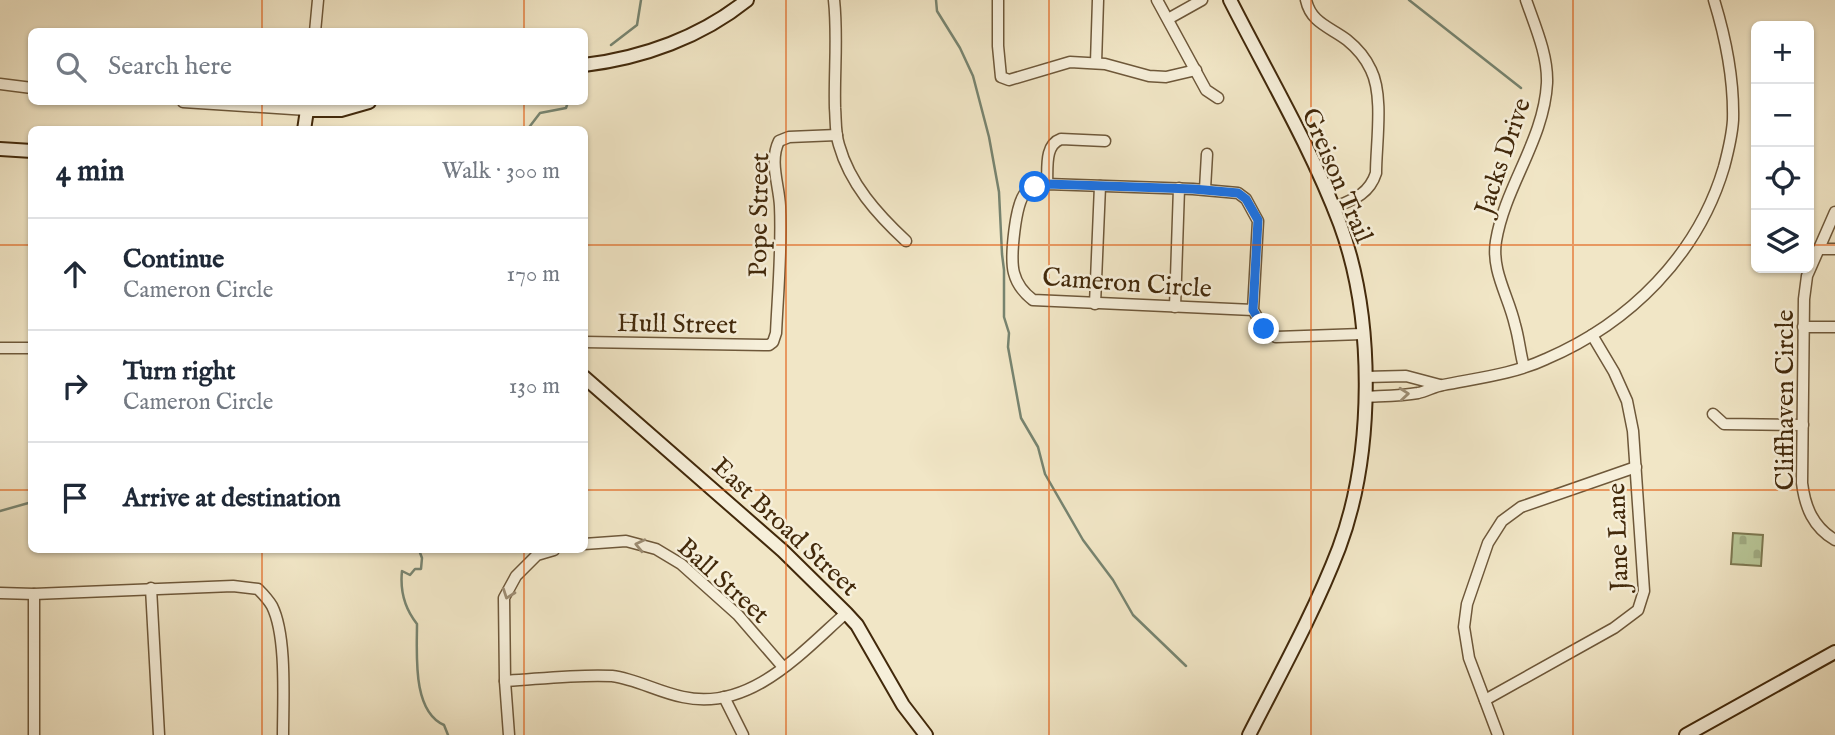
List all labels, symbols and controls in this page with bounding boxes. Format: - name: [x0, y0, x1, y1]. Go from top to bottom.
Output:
- map controls: [1751, 21, 1814, 273]
- button: +: [1751, 21, 1814, 84]
- search box: [28, 28, 588, 105]
- icon: search: [52, 48, 90, 86]
- text: Search here: [108, 50, 232, 83]
- button: −: [1751, 84, 1814, 147]
- street label: Jacks Drive: [1467, 94, 1539, 222]
- street label: Greison Trail: [1293, 103, 1380, 249]
- button: locate: [1751, 147, 1814, 210]
- street label: Pope Street: [742, 152, 777, 278]
- text: 4 min: [56, 153, 124, 191]
- text: Walk · 300 m: [442, 157, 560, 186]
- route start: [1019, 171, 1050, 202]
- button: layers: [1751, 210, 1814, 273]
- text: Continue: [123, 243, 224, 276]
- icon: ahead: [56, 255, 94, 293]
- text: 170 m: [507, 260, 560, 289]
- street label: Cameron Circle: [1041, 261, 1213, 306]
- text: Cameron Circle: [123, 276, 273, 305]
- street label: Hull Street: [617, 307, 737, 342]
- street label: Cliffhaven Circle: [1769, 310, 1802, 490]
- route end: [1248, 313, 1279, 344]
- text: Turn right: [123, 355, 236, 388]
- icon: right: [56, 367, 94, 405]
- text: 130 m: [509, 372, 560, 401]
- one-way arrow: [1398, 387, 1409, 402]
- text: Cameron Circle: [123, 388, 273, 417]
- street label: East Broad Street: [705, 451, 865, 604]
- icon: arrive: [56, 479, 94, 517]
- text: Arrive at destination: [123, 482, 341, 515]
- street label: Jane Lane: [1600, 482, 1637, 595]
- street label: Ball Street: [670, 531, 776, 631]
- one-way arrow: [634, 539, 646, 553]
- one-way arrow: [502, 588, 516, 600]

